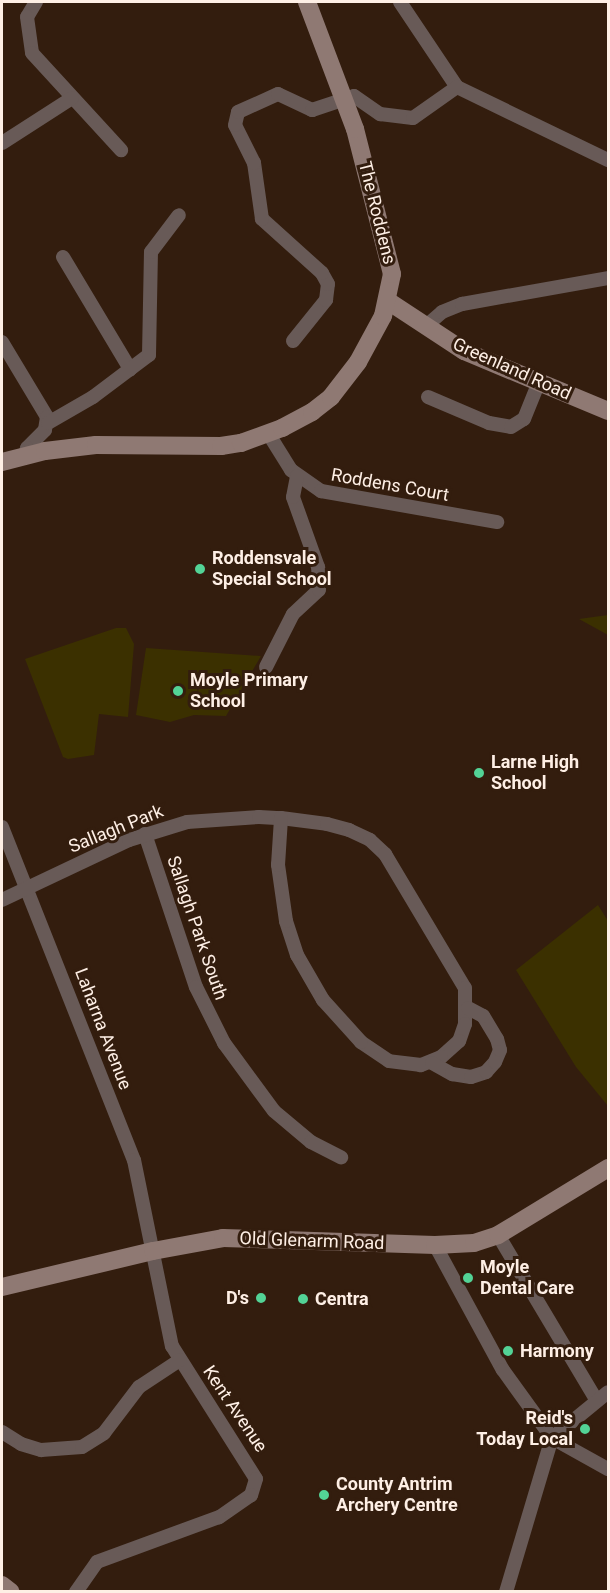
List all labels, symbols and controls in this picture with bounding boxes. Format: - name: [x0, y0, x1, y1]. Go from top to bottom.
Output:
- street label: The Roddens: [354, 159, 400, 267]
- street label: Greenland Road: [449, 333, 575, 405]
- street label: Roddens Court: [329, 464, 451, 506]
- place label: Roddensvale Special School: [212, 548, 332, 590]
- marker: Roddensvale Special School: [193, 562, 207, 576]
- place label: Moyle Primary School: [190, 670, 308, 712]
- marker: Moyle Primary School: [171, 684, 185, 698]
- place label: Larne High School: [491, 752, 579, 795]
- marker: Larne High School: [472, 766, 486, 780]
- street label: Sallagh Park: [66, 800, 166, 858]
- street label: Sallagh Park South: [162, 853, 232, 1003]
- street label: Laharna Avenue: [70, 965, 136, 1093]
- street label: Old Glenarm Road: [239, 1228, 385, 1254]
- place label: Moyle Dental Care: [480, 1257, 574, 1300]
- marker: Moyle Dental Care: [461, 1271, 475, 1285]
- place label: D's: [226, 1287, 249, 1309]
- place label: Centra: [315, 1288, 369, 1310]
- marker: D's: [254, 1291, 268, 1305]
- marker: Centra: [296, 1292, 310, 1306]
- place label: Harmony: [520, 1340, 594, 1362]
- marker: Harmony: [501, 1344, 515, 1358]
- street label: Kent Avenue: [198, 1362, 272, 1456]
- place label: Reid's Today Local: [476, 1408, 573, 1450]
- marker: Reid's Today Local: [578, 1422, 592, 1436]
- place label: County Antrim Archery Centre: [336, 1474, 458, 1516]
- marker: County Antrim Archery Centre: [317, 1488, 331, 1502]

